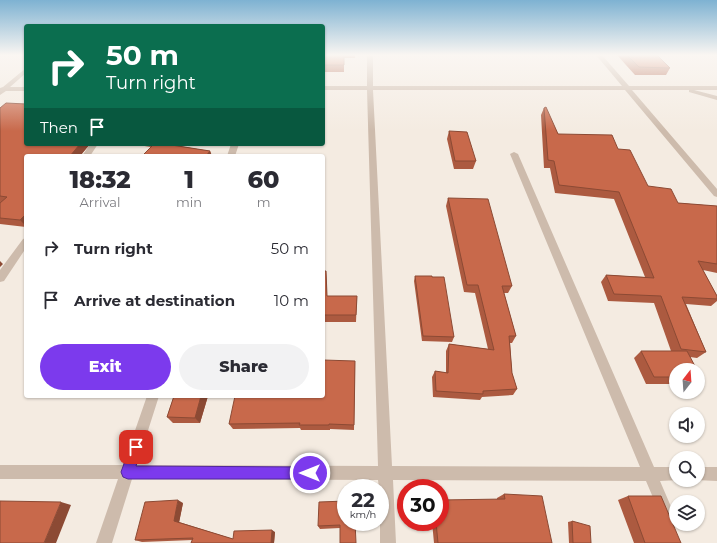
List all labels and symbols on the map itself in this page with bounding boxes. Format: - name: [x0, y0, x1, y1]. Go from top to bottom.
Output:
- north arrow: [669, 363, 705, 399]
- pin: [119, 430, 153, 464]
- position arrow: [289, 452, 331, 494]
- speed limit sign: 30: [397, 479, 449, 531]

